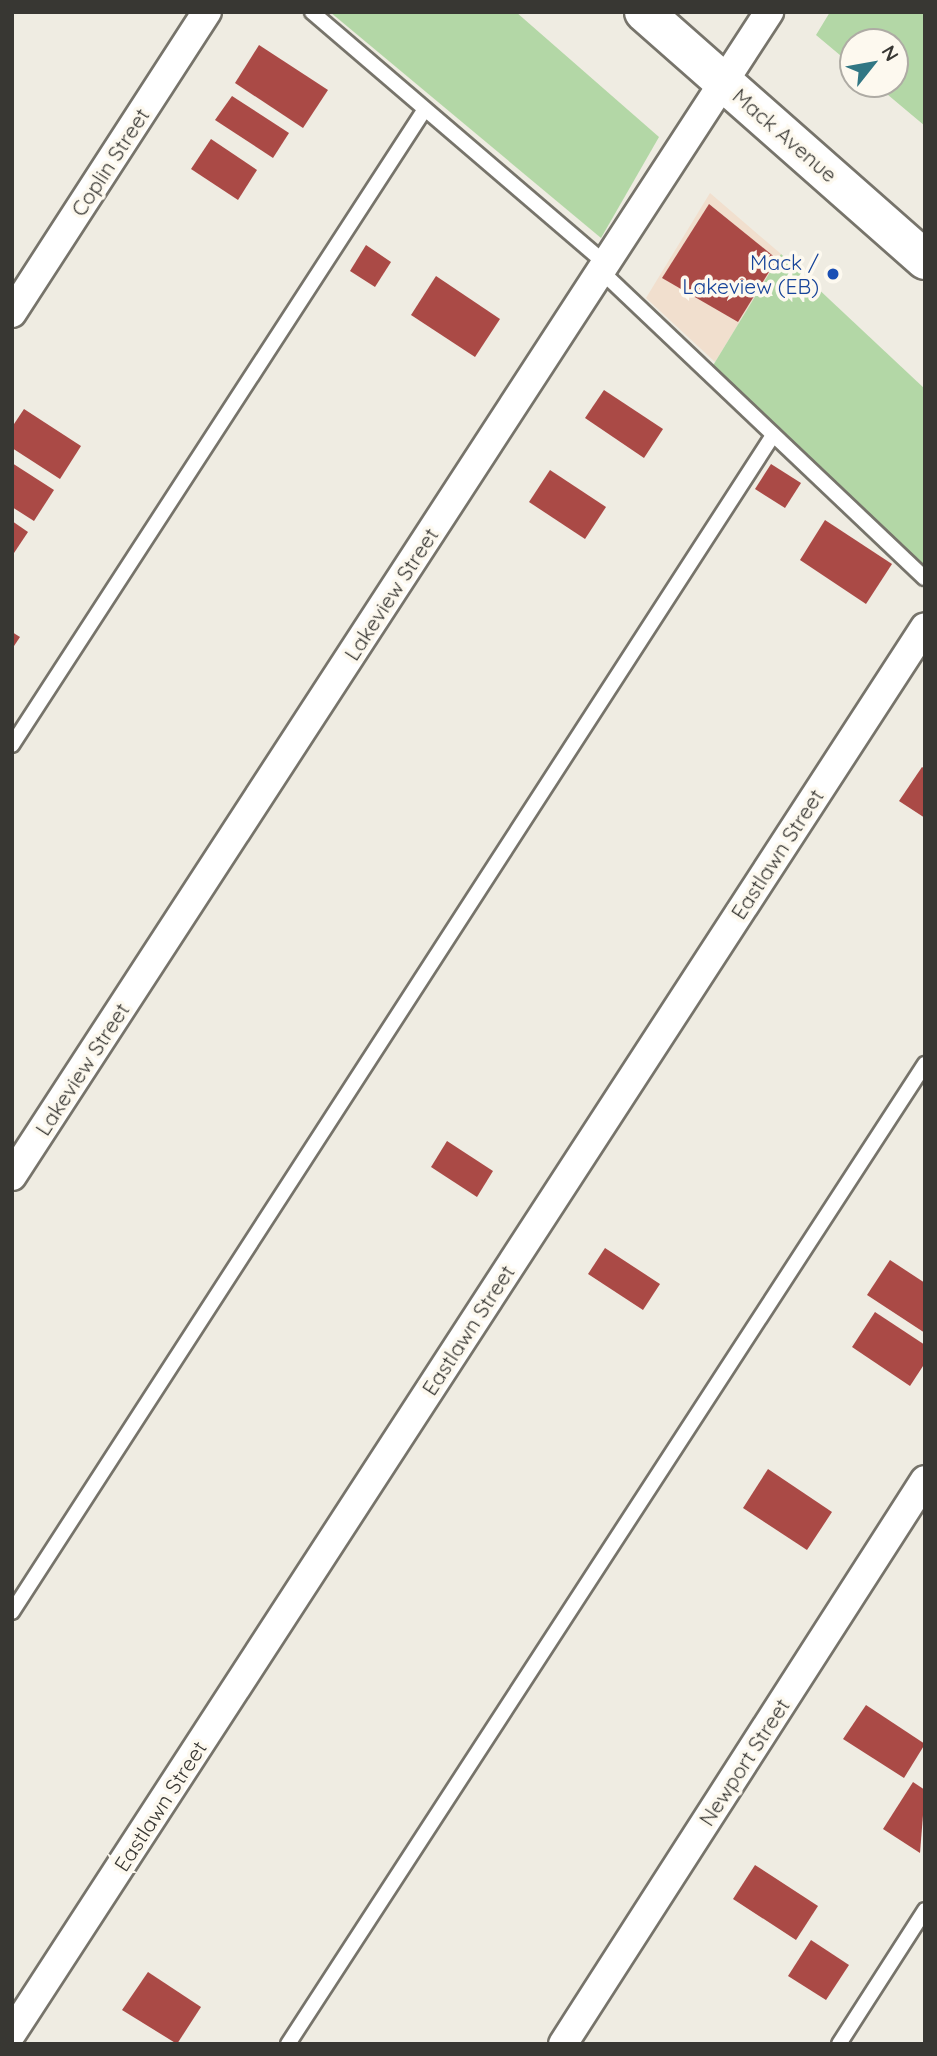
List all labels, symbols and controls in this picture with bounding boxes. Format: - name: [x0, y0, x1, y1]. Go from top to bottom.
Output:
- north arrow: [839, 28, 909, 98]
- text: N: [876, 41, 904, 65]
- street label: Mack Avenue: [728, 83, 842, 187]
- street label: Coplin Street: [66, 103, 154, 221]
- place label: Mack / Lakeview (EB): [682, 249, 819, 299]
- marker: Mack / Lakeview (EB): [825, 266, 841, 282]
- street label: Lakeview Street: [339, 523, 443, 665]
- street label: Eastlawn Street: [726, 784, 828, 924]
- street label: Lakeview Street: [30, 998, 134, 1140]
- street label: Eastlawn Street: [417, 1260, 519, 1400]
- street label: Newport Street: [693, 1694, 795, 1830]
- street label: Eastlawn Street: [109, 1736, 211, 1876]

